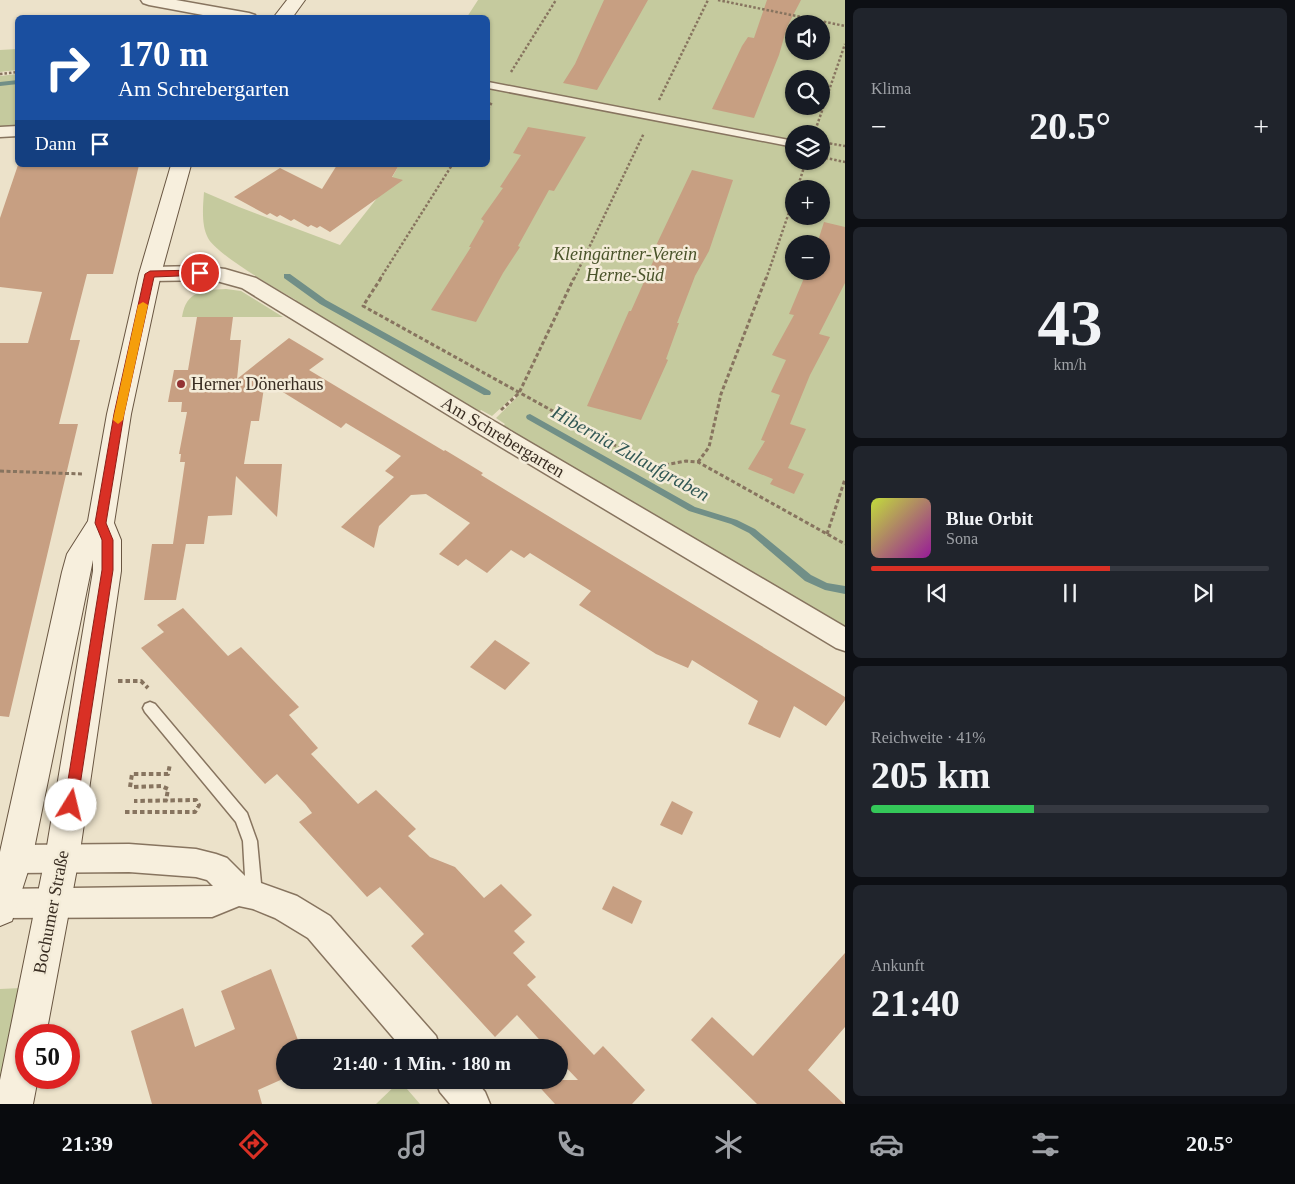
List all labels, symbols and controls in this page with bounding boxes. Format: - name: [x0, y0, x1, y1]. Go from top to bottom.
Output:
- map controls: [785, 15, 830, 280]
- button: sound: [785, 15, 830, 60]
- icon: right: [35, 35, 100, 100]
- text: 170 m: [118, 35, 208, 74]
- button: search: [785, 70, 830, 115]
- text: Am Schrebergarten: [118, 76, 289, 101]
- text: Klima: [871, 80, 911, 97]
- text: 20.5°: [1029, 105, 1111, 147]
- text: −: [871, 111, 887, 142]
- text: +: [1253, 111, 1269, 142]
- button: layers: [785, 125, 830, 170]
- icon: arrive: [86, 130, 114, 158]
- text: Dann: [35, 133, 76, 154]
- button: +: [785, 180, 830, 225]
- button: −: [785, 235, 830, 280]
- park label: Kleingärtner-Verein Herne-Süd: [552, 244, 697, 285]
- pin: [179, 252, 221, 294]
- icon: arrive: [186, 259, 214, 287]
- text: 43: [1038, 287, 1103, 359]
- text: km/h: [1054, 356, 1086, 373]
- place label: Herner Dönerhaus: [191, 374, 323, 394]
- marker: Herner Dönerhaus: [175, 378, 187, 390]
- street label: Am Schrebergarten: [438, 392, 568, 482]
- water label: Hibernia Zulaufgraben: [547, 401, 713, 505]
- text: Blue Orbit: [946, 508, 1033, 529]
- text: Sona: [946, 530, 978, 547]
- icon: previous: [923, 579, 951, 607]
- icon: pause: [1056, 579, 1084, 607]
- icon: next: [1189, 579, 1217, 607]
- text: Reichweite · 41%: [871, 729, 986, 746]
- text: 205 km: [871, 754, 990, 796]
- position arrow: [44, 778, 96, 830]
- street label: Bochumer Straße: [29, 849, 73, 975]
- text: Ankunft: [871, 957, 924, 974]
- text: 21:40: [871, 982, 960, 1024]
- speed limit sign: 50: [15, 1024, 80, 1089]
- text: 21:40 · 1 Min. · 180 m: [333, 1053, 511, 1074]
- icon: directions: [236, 1127, 271, 1162]
- icon: music: [395, 1127, 430, 1162]
- icon: phone: [553, 1127, 588, 1162]
- icon: climate: [711, 1127, 746, 1162]
- icon: car: [869, 1127, 904, 1162]
- icon: filters: [1028, 1127, 1063, 1162]
- text: 21:39: [62, 1131, 113, 1156]
- text: 20.5°: [1186, 1131, 1233, 1156]

